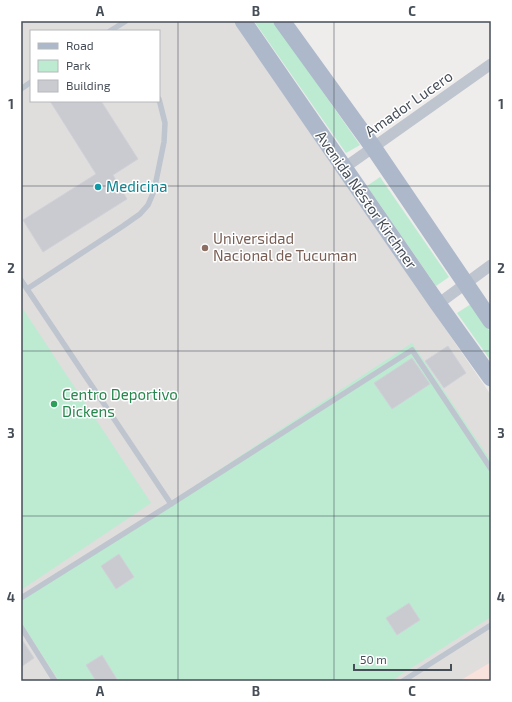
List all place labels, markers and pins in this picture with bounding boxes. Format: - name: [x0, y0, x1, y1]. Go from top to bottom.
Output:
- place label: Medicina: [106, 177, 168, 195]
- marker: Medicina: [93, 182, 103, 192]
- place label: Universidad Nacional de Tucuman: [213, 229, 357, 264]
- marker: Universidad Nacional de Tucuman: [200, 243, 210, 253]
- place label: Centro Deportivo Dickens: [62, 385, 178, 420]
- marker: Centro Deportivo Dickens: [49, 399, 59, 409]

